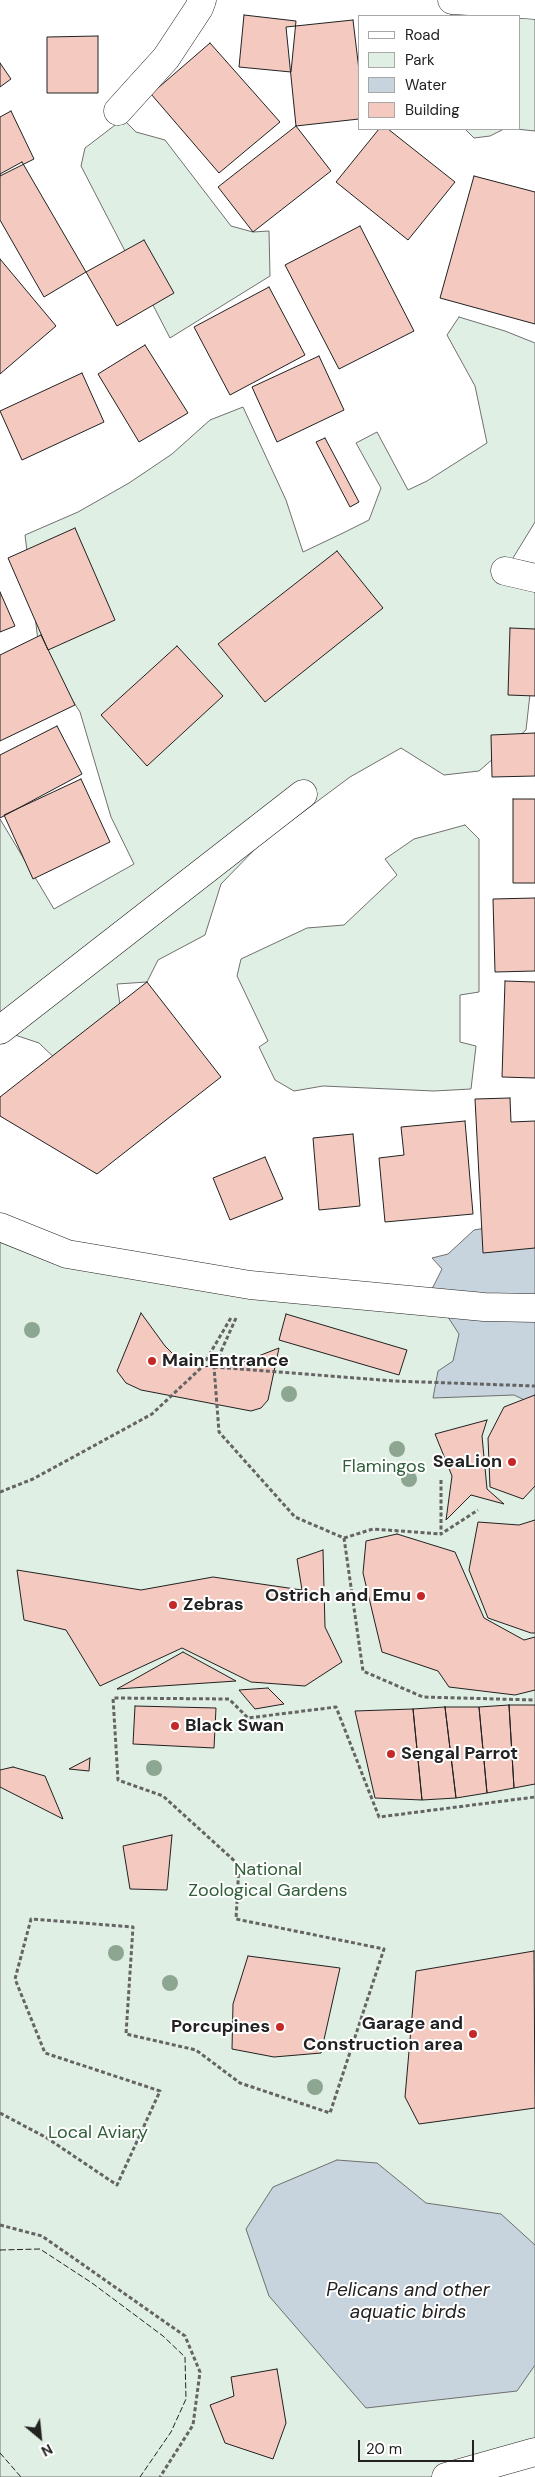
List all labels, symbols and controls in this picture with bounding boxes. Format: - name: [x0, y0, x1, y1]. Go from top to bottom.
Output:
- legend: [358, 15, 520, 130]
- text: Road: [405, 25, 440, 45]
- text: Park: [405, 50, 435, 70]
- text: Water: [405, 75, 446, 95]
- text: Building: [405, 100, 460, 120]
- place label: Main Entrance: [162, 1350, 289, 1372]
- marker: Main Entrance: [146, 1355, 158, 1367]
- place label: SeaLion: [433, 1451, 502, 1473]
- park label: Flamingos: [342, 1456, 426, 1478]
- marker: SeaLion: [506, 1456, 518, 1468]
- place label: Ostrich and Emu: [265, 1585, 411, 1607]
- marker: Ostrich and Emu: [415, 1590, 427, 1602]
- place label: Zebras: [183, 1594, 243, 1616]
- marker: Zebras: [167, 1599, 179, 1611]
- place label: Black Swan: [185, 1715, 284, 1737]
- marker: Black Swan: [169, 1720, 181, 1732]
- place label: Sengal Parrot: [401, 1743, 518, 1765]
- marker: Sengal Parrot: [385, 1748, 397, 1760]
- park label: National Zoological Gardens: [188, 1859, 348, 1902]
- place label: Garage and Construction area: [303, 2013, 463, 2056]
- place label: Porcupines: [171, 2016, 270, 2038]
- marker: Porcupines: [274, 2021, 286, 2033]
- marker: Garage and Construction area: [467, 2028, 479, 2040]
- park label: Local Aviary: [48, 2122, 148, 2144]
- water label: Pelicans and other aquatic birds: [326, 2280, 490, 2324]
- north arrow: [15, 2412, 65, 2462]
- scale bar: [360, 2430, 476, 2462]
- text: 20 m: [366, 2439, 402, 2459]
- text: N: [38, 2440, 56, 2461]

